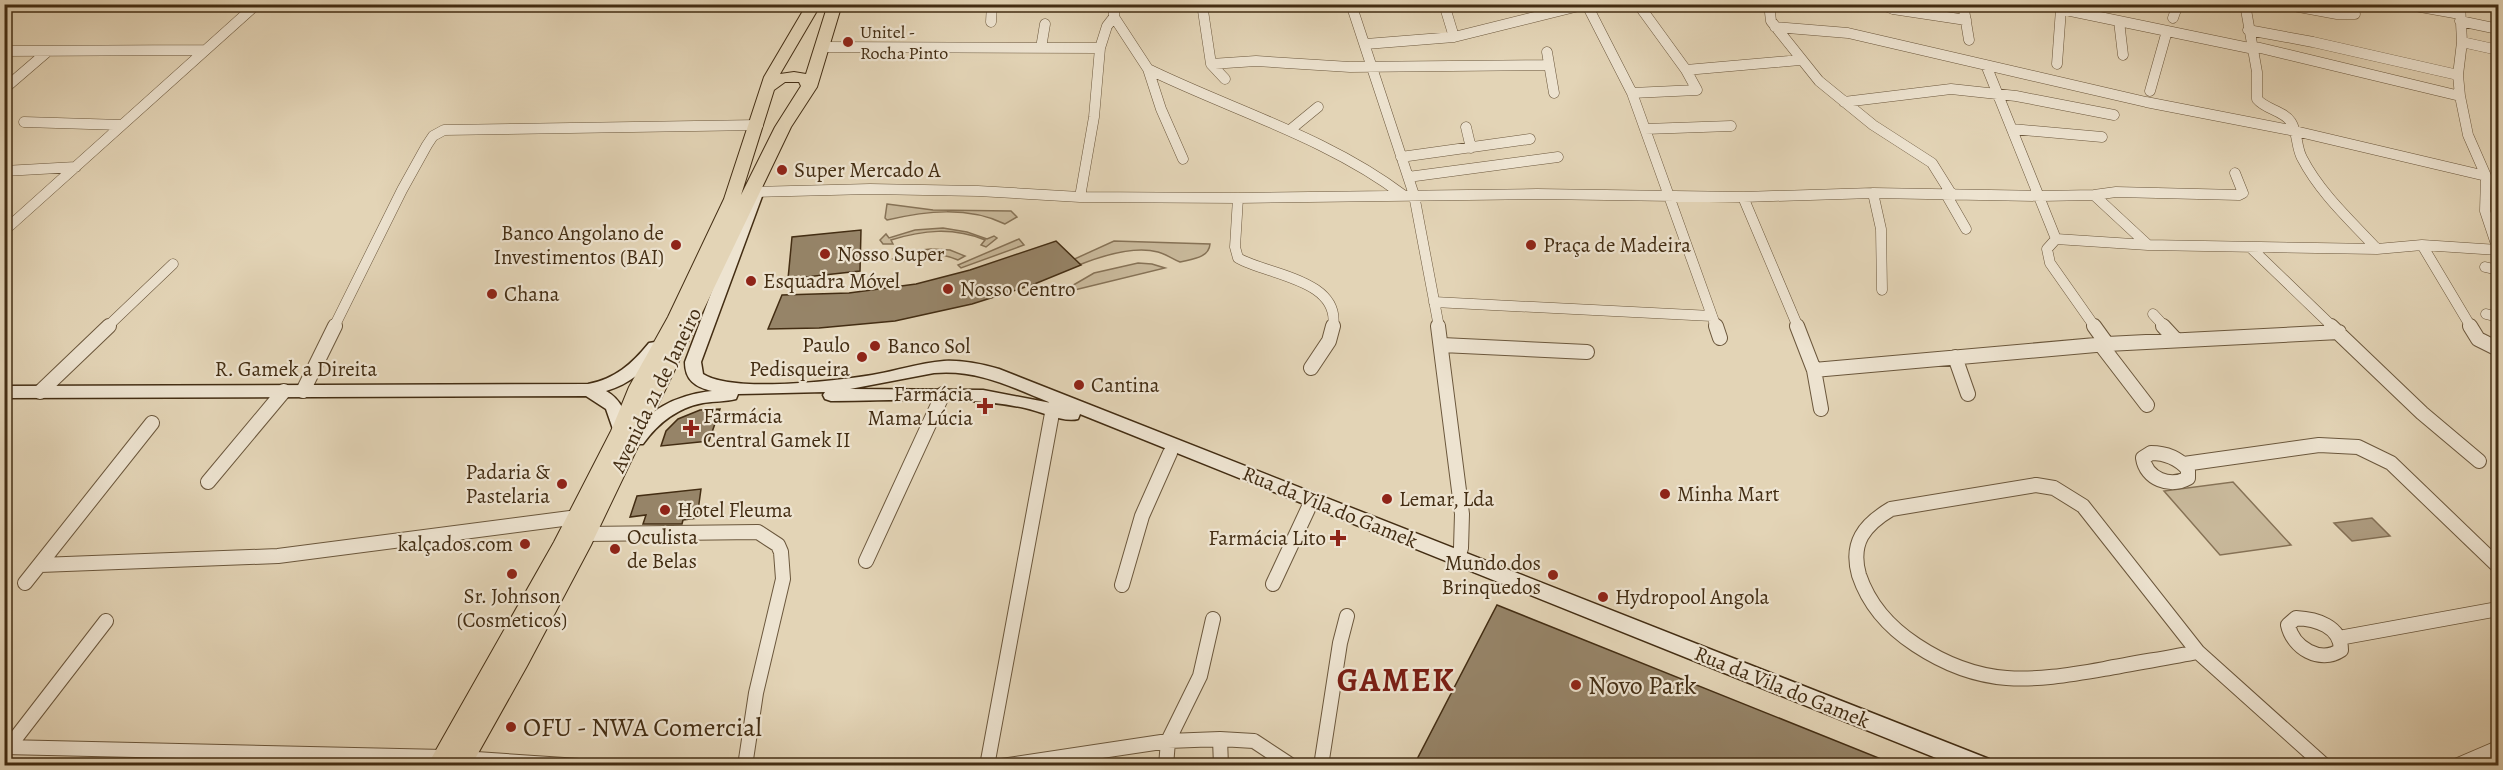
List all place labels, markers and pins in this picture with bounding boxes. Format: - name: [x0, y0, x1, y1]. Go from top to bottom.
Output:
- place label: Unitel - Rocha Pinto: [860, 20, 948, 65]
- marker: Unitel - Rocha Pinto: [841, 35, 855, 49]
- place label: Super Mercado A: [794, 156, 941, 184]
- marker: Super Mercado A: [775, 163, 789, 177]
- place label: Banco Angolano de Investimentos (BAI): [494, 219, 664, 271]
- place label: Praça de Madeira: [1543, 231, 1691, 259]
- marker: Banco Angolano de Investimentos (BAI): [669, 238, 683, 252]
- marker: Praça de Madeira: [1524, 238, 1538, 252]
- place label: Nosso Super: [837, 240, 945, 268]
- marker: Nosso Super: [818, 247, 832, 261]
- place label: Esquadra Móvel: [763, 267, 900, 295]
- marker: Esquadra Móvel: [744, 274, 758, 288]
- place label: Nosso Centro: [960, 275, 1076, 303]
- place label: Chana: [504, 280, 560, 308]
- marker: Nosso Centro: [941, 282, 955, 296]
- marker: Chana: [485, 287, 499, 301]
- place label: Paulo Pedisqueira: [749, 331, 850, 383]
- place label: Banco Sol: [887, 332, 970, 360]
- marker: Banco Sol: [868, 339, 882, 353]
- marker: Paulo Pedisqueira: [855, 350, 869, 364]
- place label: Cantina: [1091, 371, 1160, 399]
- marker: Cantina: [1072, 378, 1086, 392]
- place label: Farmácia Mama Lúcia: [868, 380, 973, 432]
- marker: Farmácia Mama Lúcia: [978, 399, 992, 413]
- place label: Farmácia Central Gamek II: [703, 402, 851, 454]
- marker: Farmácia Central Gamek II: [684, 421, 698, 435]
- place label: Padaria & Pastelaria: [465, 458, 550, 510]
- marker: Padaria & Pastelaria: [555, 477, 569, 491]
- place label: Minha Mart: [1677, 480, 1780, 508]
- place label: Lemar, Lda: [1399, 485, 1495, 513]
- marker: Minha Mart: [1658, 487, 1672, 501]
- marker: Lemar, Lda: [1380, 492, 1394, 506]
- place label: Hotel Fleuma: [677, 496, 793, 524]
- marker: Hotel Fleuma: [658, 503, 672, 517]
- place label: Oculista de Belas: [627, 523, 698, 575]
- place label: Farmácia Lito: [1208, 524, 1326, 552]
- place label: kalçados.com: [398, 530, 513, 558]
- marker: Farmácia Lito: [1331, 531, 1345, 545]
- marker: kalçados.com: [518, 537, 532, 551]
- marker: Oculista de Belas: [608, 542, 622, 556]
- place label: Mundo dos Brinquedos: [1441, 549, 1541, 601]
- marker: Sr. Johnson (Cosmeticos): [505, 567, 519, 581]
- marker: Mundo dos Brinquedos: [1546, 568, 1560, 582]
- place label: Sr. Johnson (Cosmeticos): [457, 582, 567, 634]
- place label: Hydropool Angola: [1615, 583, 1770, 611]
- marker: Hydropool Angola: [1596, 590, 1610, 604]
- place label: Novo Park: [1588, 668, 1697, 703]
- marker: Novo Park: [1569, 678, 1583, 692]
- place label: OFU - NWA Comercial: [523, 710, 762, 745]
- marker: OFU - NWA Comercial: [504, 720, 518, 734]

